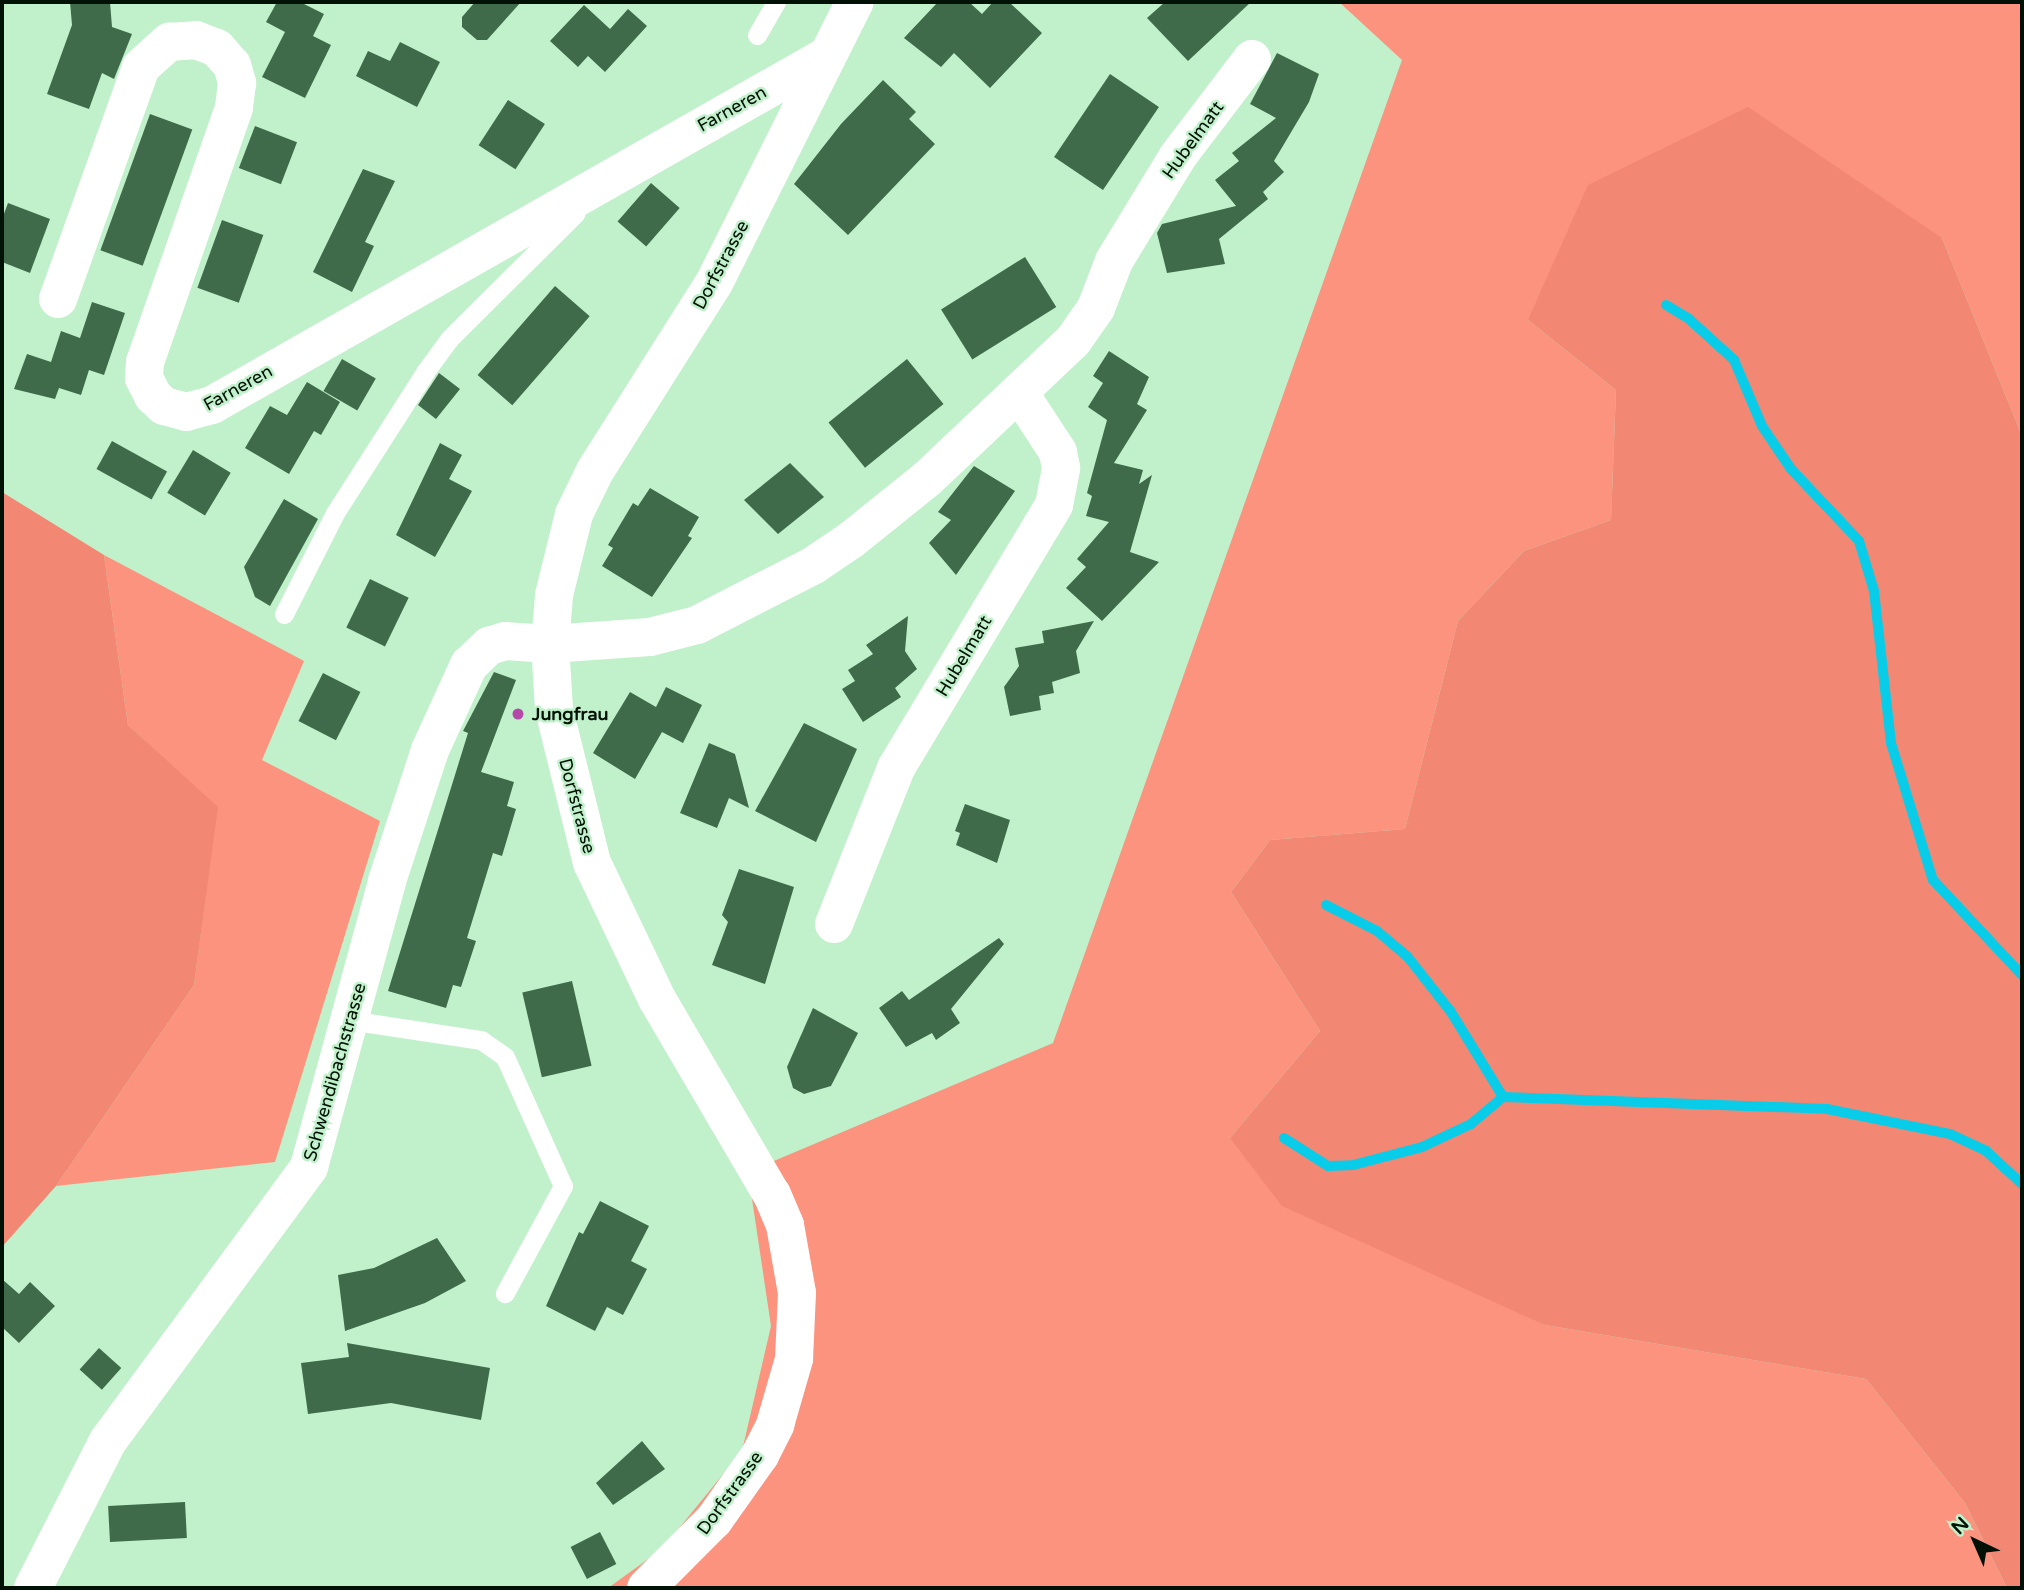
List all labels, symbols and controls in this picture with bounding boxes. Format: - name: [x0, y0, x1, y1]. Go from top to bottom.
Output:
- street label: Farneren: [694, 81, 770, 137]
- street label: Hubelmatt: [1158, 97, 1228, 183]
- street label: Dorfstrasse: [689, 217, 753, 313]
- street label: Farneren: [200, 360, 276, 416]
- street label: Hubelmatt: [931, 612, 997, 700]
- place label: Jungfrau: [532, 703, 608, 725]
- marker: Jungfrau: [510, 706, 526, 722]
- street label: Dorfstrasse: [554, 756, 600, 856]
- street label: Schwendibachstrasse: [299, 980, 371, 1164]
- street label: Dorfstrasse: [693, 1447, 767, 1539]
- north arrow: [1940, 1506, 2010, 1576]
- text: N: [1947, 1513, 1974, 1539]

